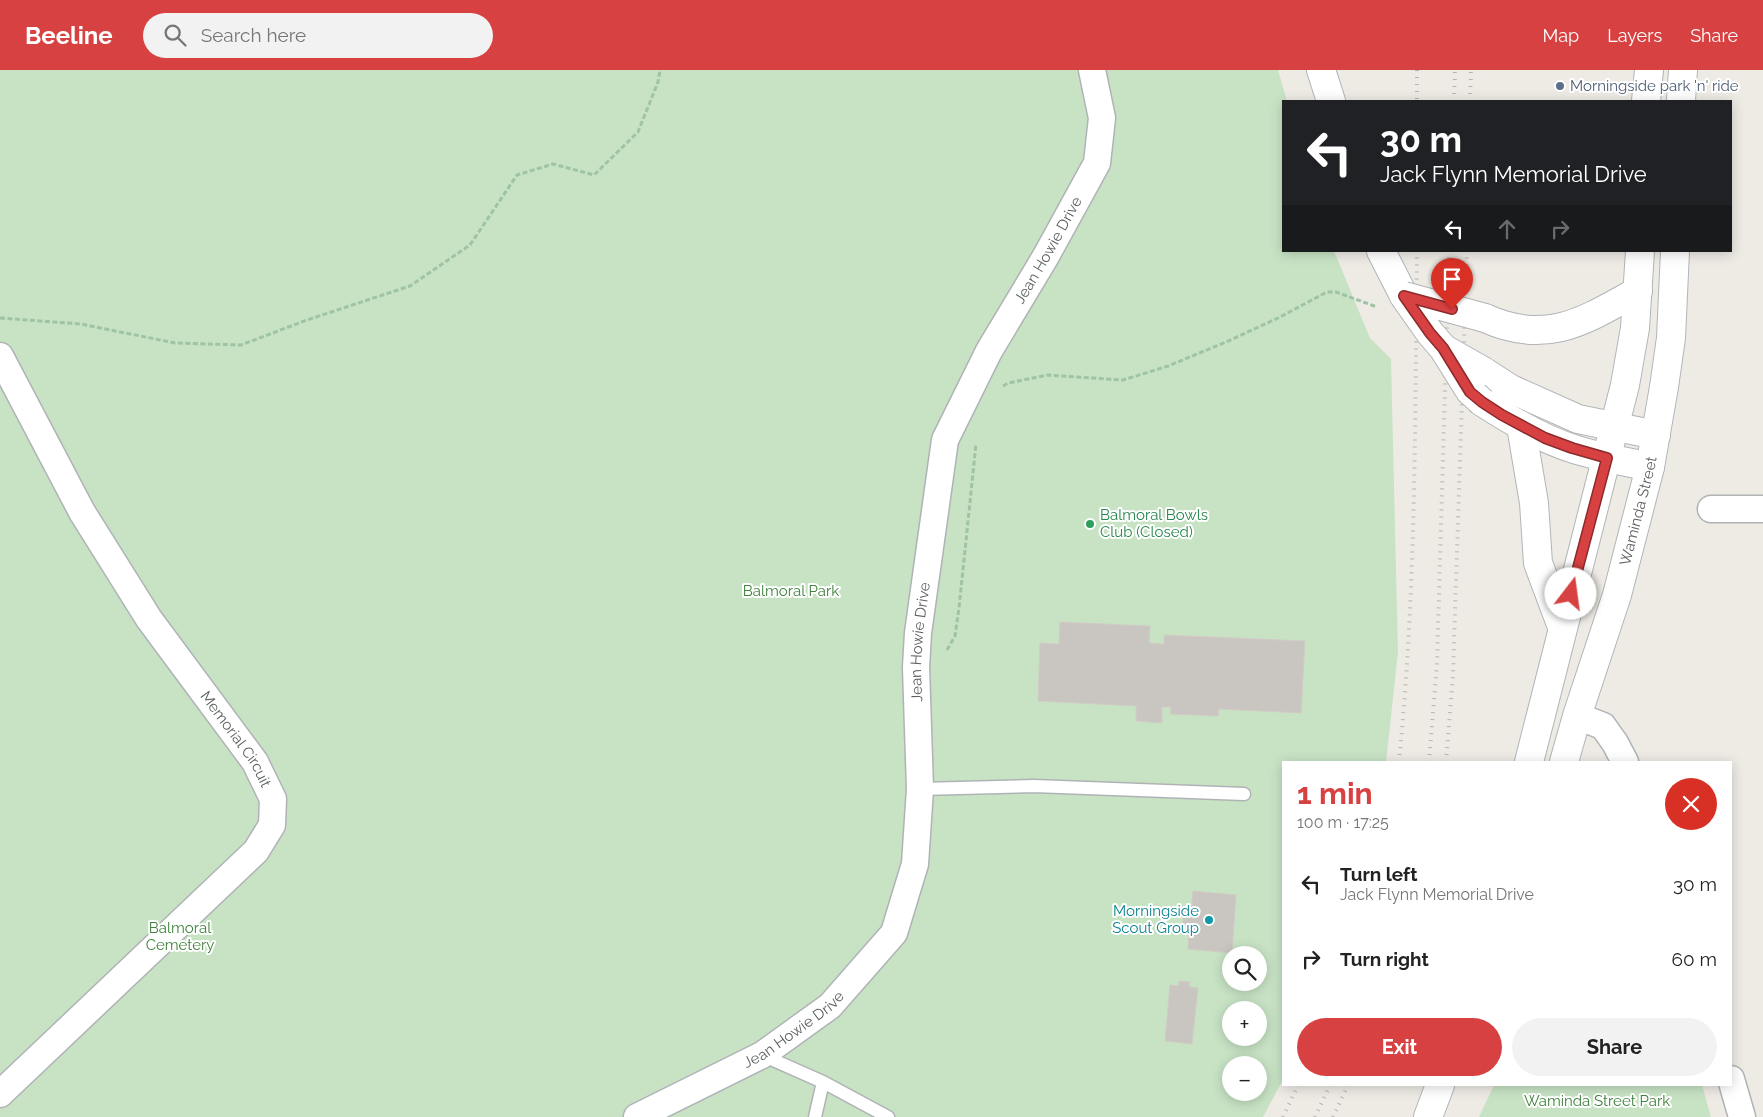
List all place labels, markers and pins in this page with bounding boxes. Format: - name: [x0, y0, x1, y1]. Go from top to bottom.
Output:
- place label: Morningside park 'n' ride: [1570, 77, 1739, 95]
- marker: Morningside park 'n' ride: [1554, 80, 1566, 92]
- pin: [1431, 258, 1473, 309]
- place label: Balmoral Bowls Club (Closed): [1100, 506, 1208, 541]
- marker: Balmoral Bowls Club (Closed): [1084, 518, 1096, 530]
- place label: Morningside Scout Group: [1112, 902, 1199, 937]
- marker: Morningside Scout Group: [1203, 914, 1215, 926]

